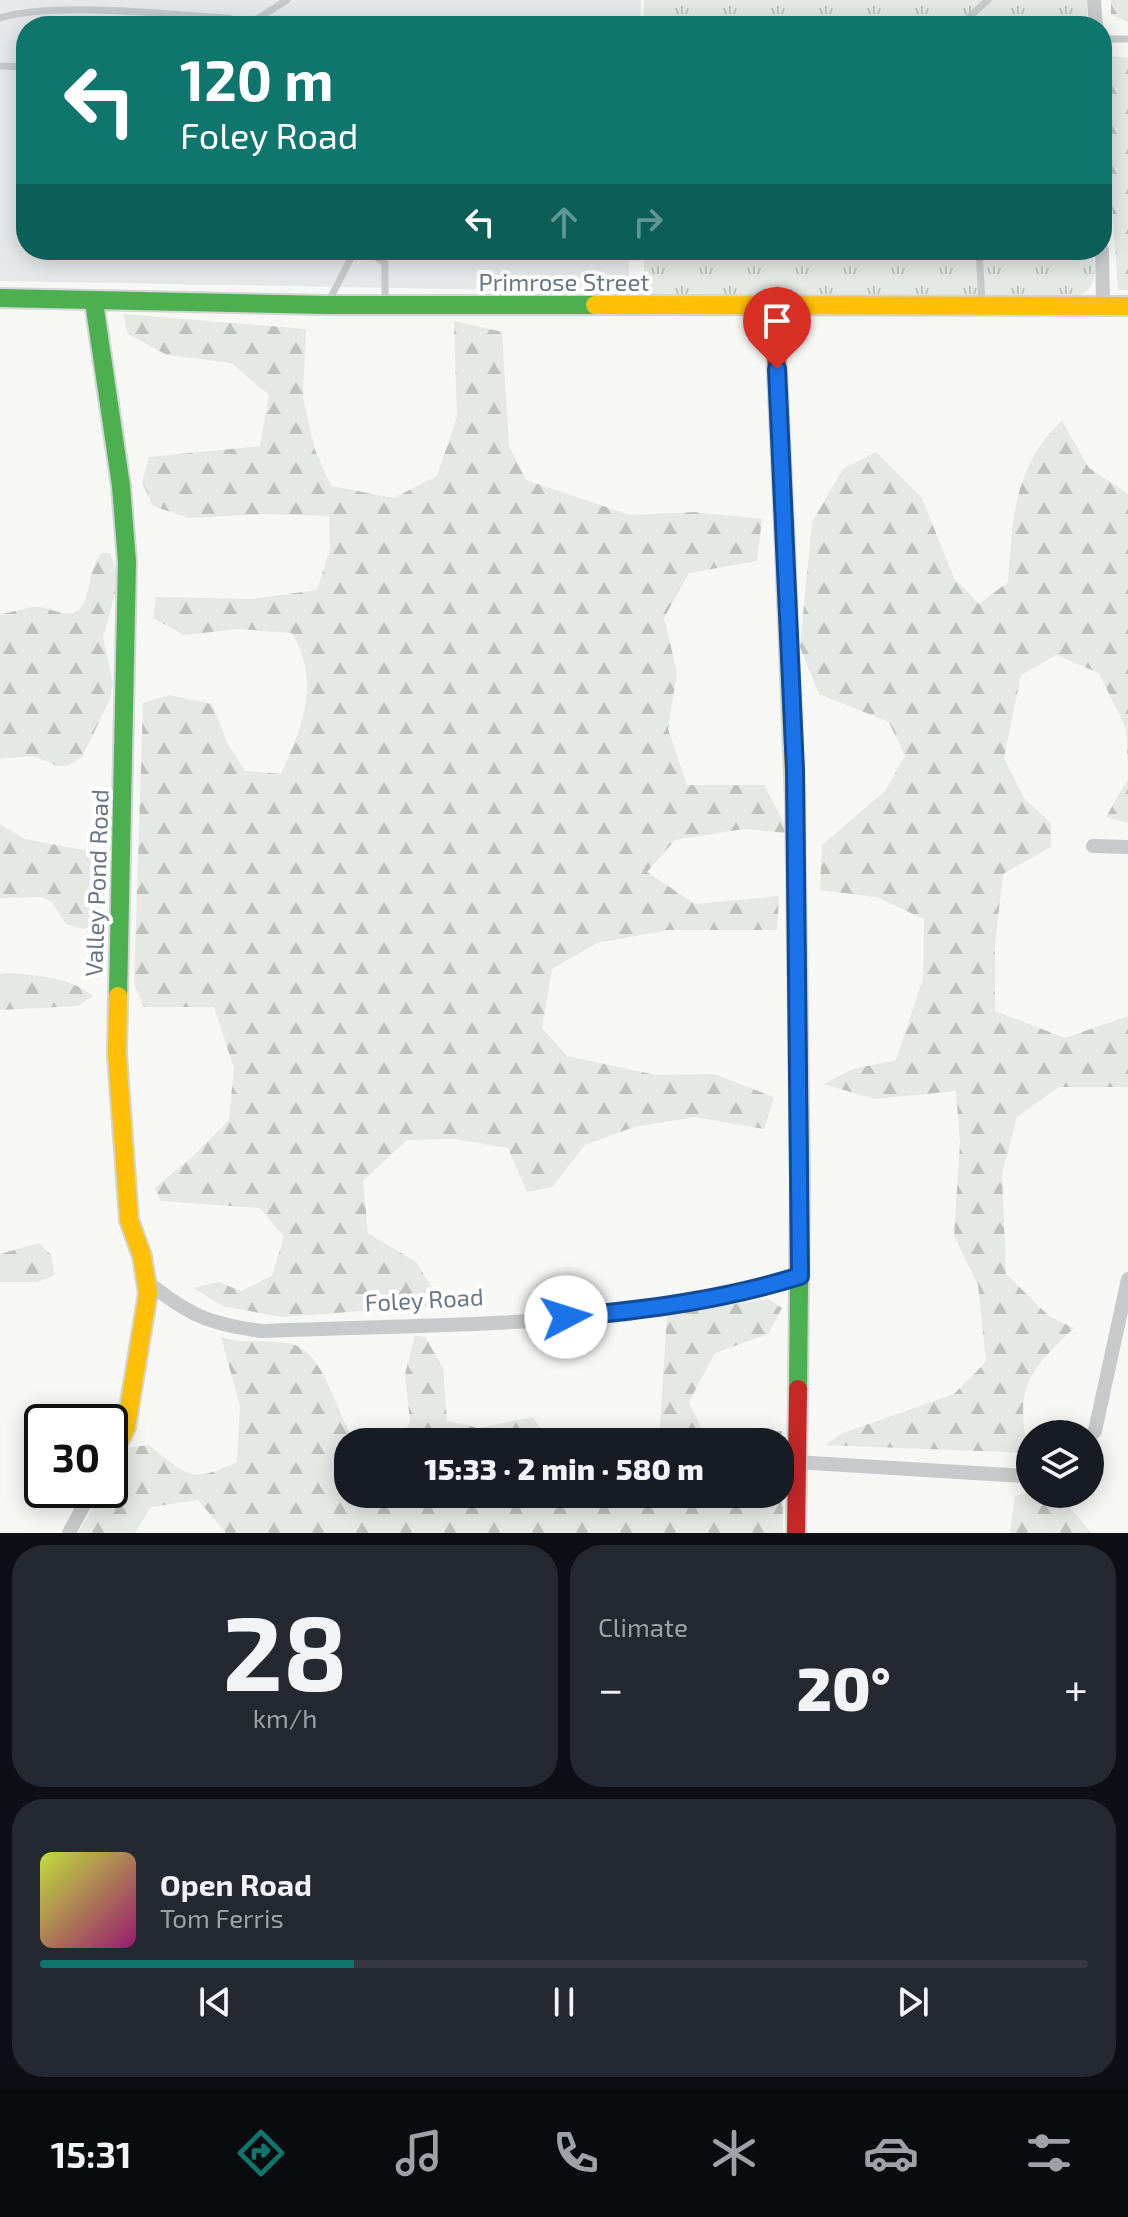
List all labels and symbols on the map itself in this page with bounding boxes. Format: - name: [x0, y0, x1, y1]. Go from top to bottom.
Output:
- street label: Primrose Street: [479, 267, 649, 296]
- pin: [743, 287, 811, 369]
- street label: Valley Pond Road: [78, 789, 114, 977]
- position arrow: [524, 1275, 608, 1359]
- street label: Foley Road: [364, 1281, 484, 1317]
- speed limit sign: 30: [24, 1404, 128, 1508]

